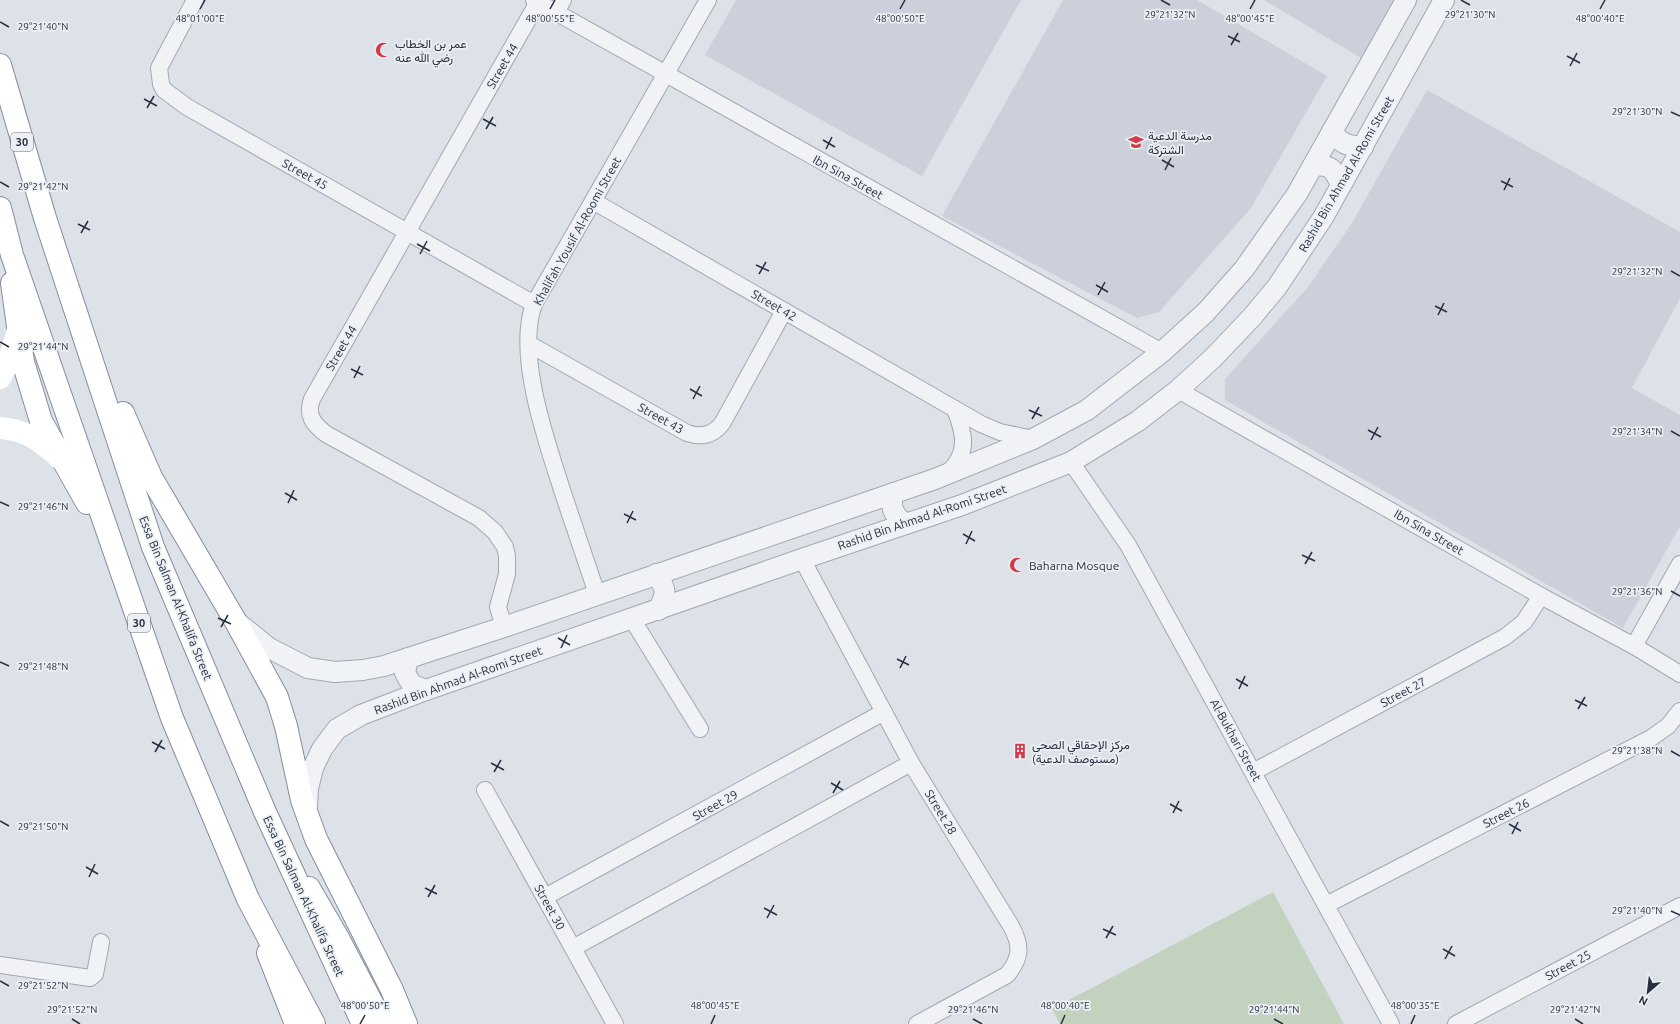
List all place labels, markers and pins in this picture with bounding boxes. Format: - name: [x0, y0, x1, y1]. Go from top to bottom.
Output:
- place label: عمر بن الخطاب رضي الله عنه: [395, 37, 467, 68]
- mosque icon: عمر بن الخطاب رضي الله عنه: [374, 41, 392, 59]
- place label: مدرسة الدعية الشتركة: [1148, 129, 1212, 158]
- school or university icon: مدرسة الدعية الشتركة: [1127, 133, 1145, 151]
- mosque icon: Baharna Mosque: [1008, 556, 1026, 574]
- place label: Baharna Mosque: [1029, 559, 1119, 572]
- place label: مركز الإحقاقي الصحي (مستوصف الدعية): [1032, 738, 1130, 767]
- building icon: مركز الإحقاقي الصحي (مستوصف الدعية): [1011, 742, 1029, 760]

